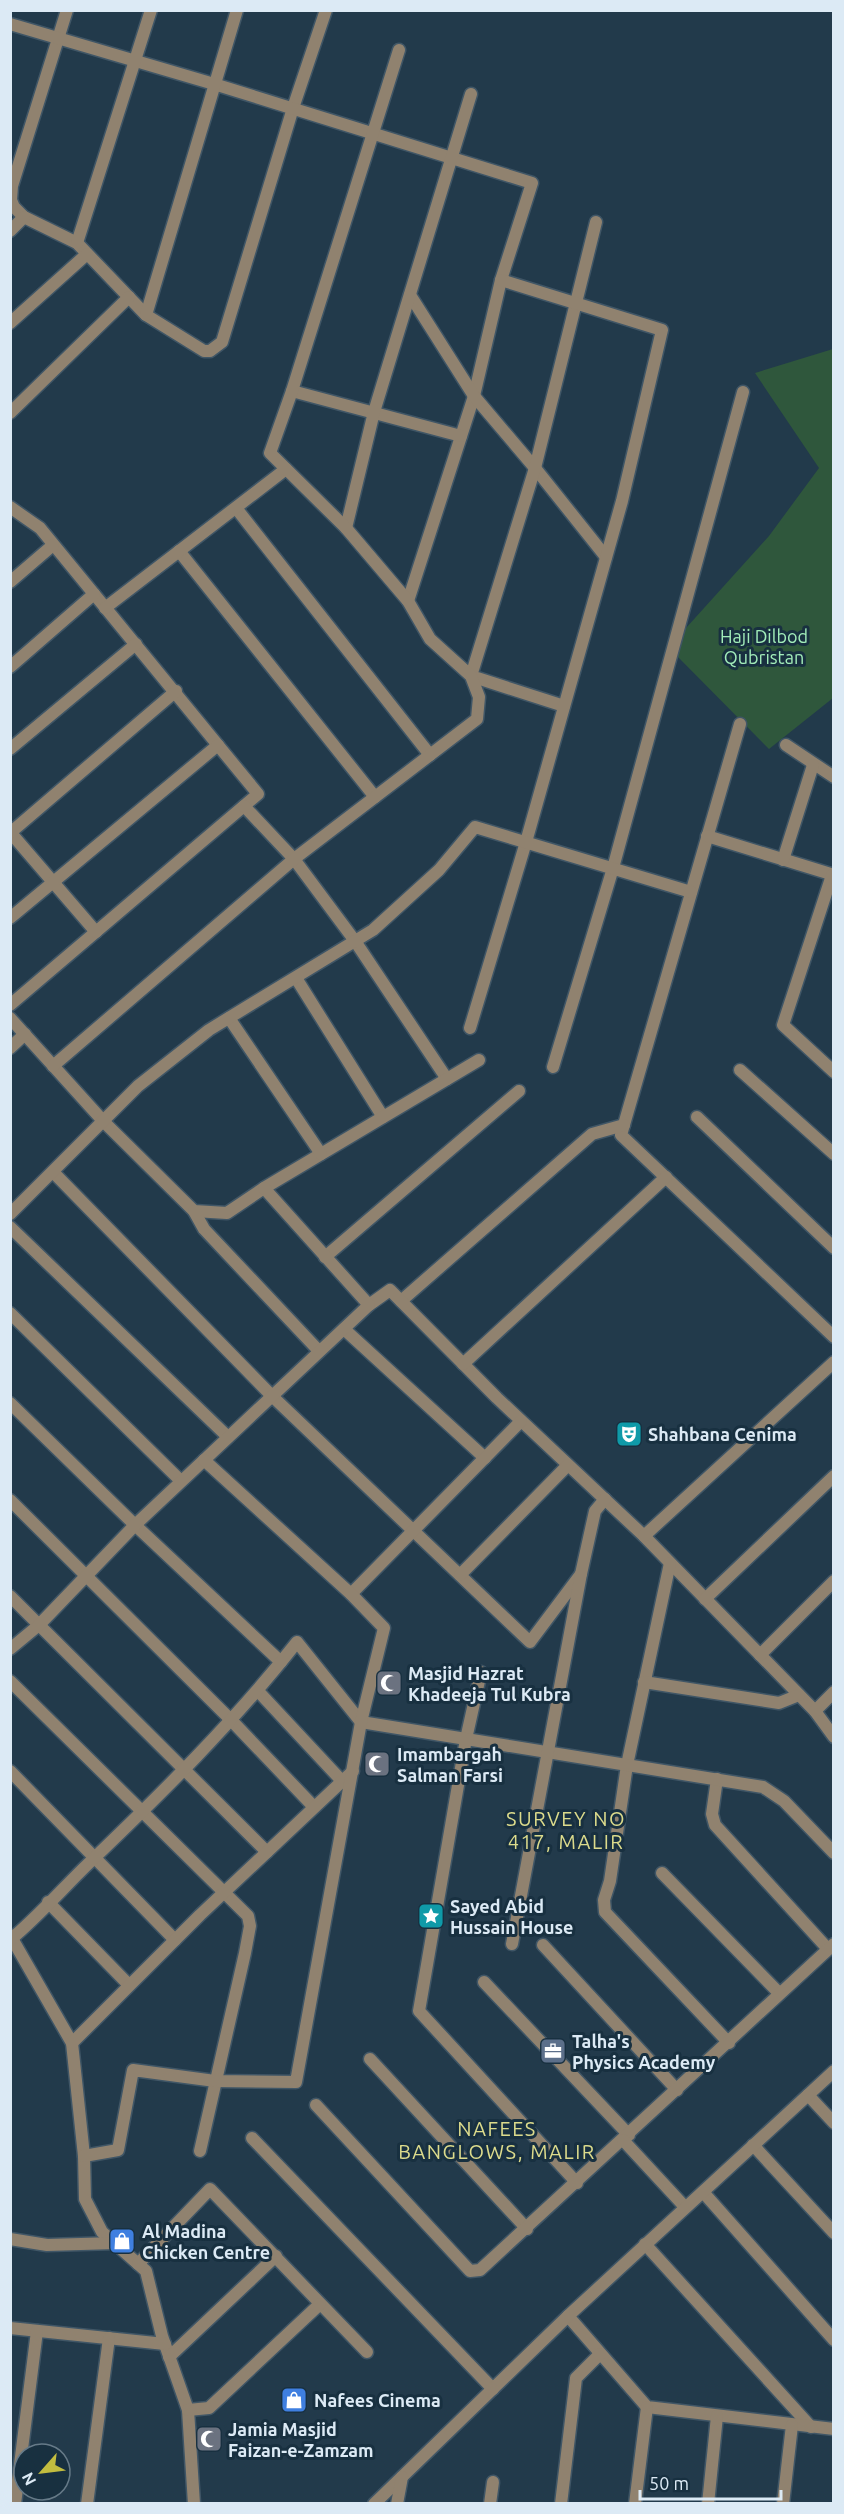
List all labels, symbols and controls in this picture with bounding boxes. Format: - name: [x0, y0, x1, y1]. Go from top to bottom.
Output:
- park label: Haji Dilbod Qubristan: [720, 626, 808, 668]
- theatre icon: Shahbana Cenima: [614, 1419, 644, 1449]
- place label: Shahbana Cenima: [648, 1424, 797, 1444]
- place label: Masjid Hazrat Khadeeja Tul Kubra: [408, 1663, 571, 1704]
- mosque icon: Masjid Hazrat Khadeeja Tul Kubra: [374, 1668, 404, 1698]
- place label: Imambargah Salman Farsi: [397, 1744, 503, 1785]
- mosque icon: Imambargah Salman Farsi: [362, 1749, 392, 1779]
- district label: SURVEY NO 417, MALIR: [506, 1807, 626, 1853]
- place label: Sayed Abid Hussain House: [450, 1896, 573, 1937]
- place icon: Sayed Abid Hussain House: [416, 1901, 446, 1931]
- place label: Talha's Physics Academy: [572, 2031, 716, 2072]
- office icon: Talha's Physics Academy: [538, 2036, 568, 2066]
- district label: NAFEES BANGLOWS, MALIR: [398, 2117, 596, 2163]
- place label: Al Madina Chicken Centre: [142, 2221, 270, 2262]
- shop icon: Al Madina Chicken Centre: [107, 2226, 137, 2256]
- shop icon: Nafees Cinema: [279, 2385, 309, 2415]
- place label: Nafees Cinema: [314, 2390, 441, 2410]
- place label: Jamia Masjid Faizan-e-Zamzam: [228, 2419, 374, 2460]
- mosque icon: Jamia Masjid Faizan-e-Zamzam: [194, 2424, 224, 2454]
- north arrow: [12, 2442, 72, 2502]
- scale bar: [640, 2463, 781, 2501]
- text: N: [18, 2470, 40, 2489]
- text: 50 m: [649, 2473, 689, 2493]

